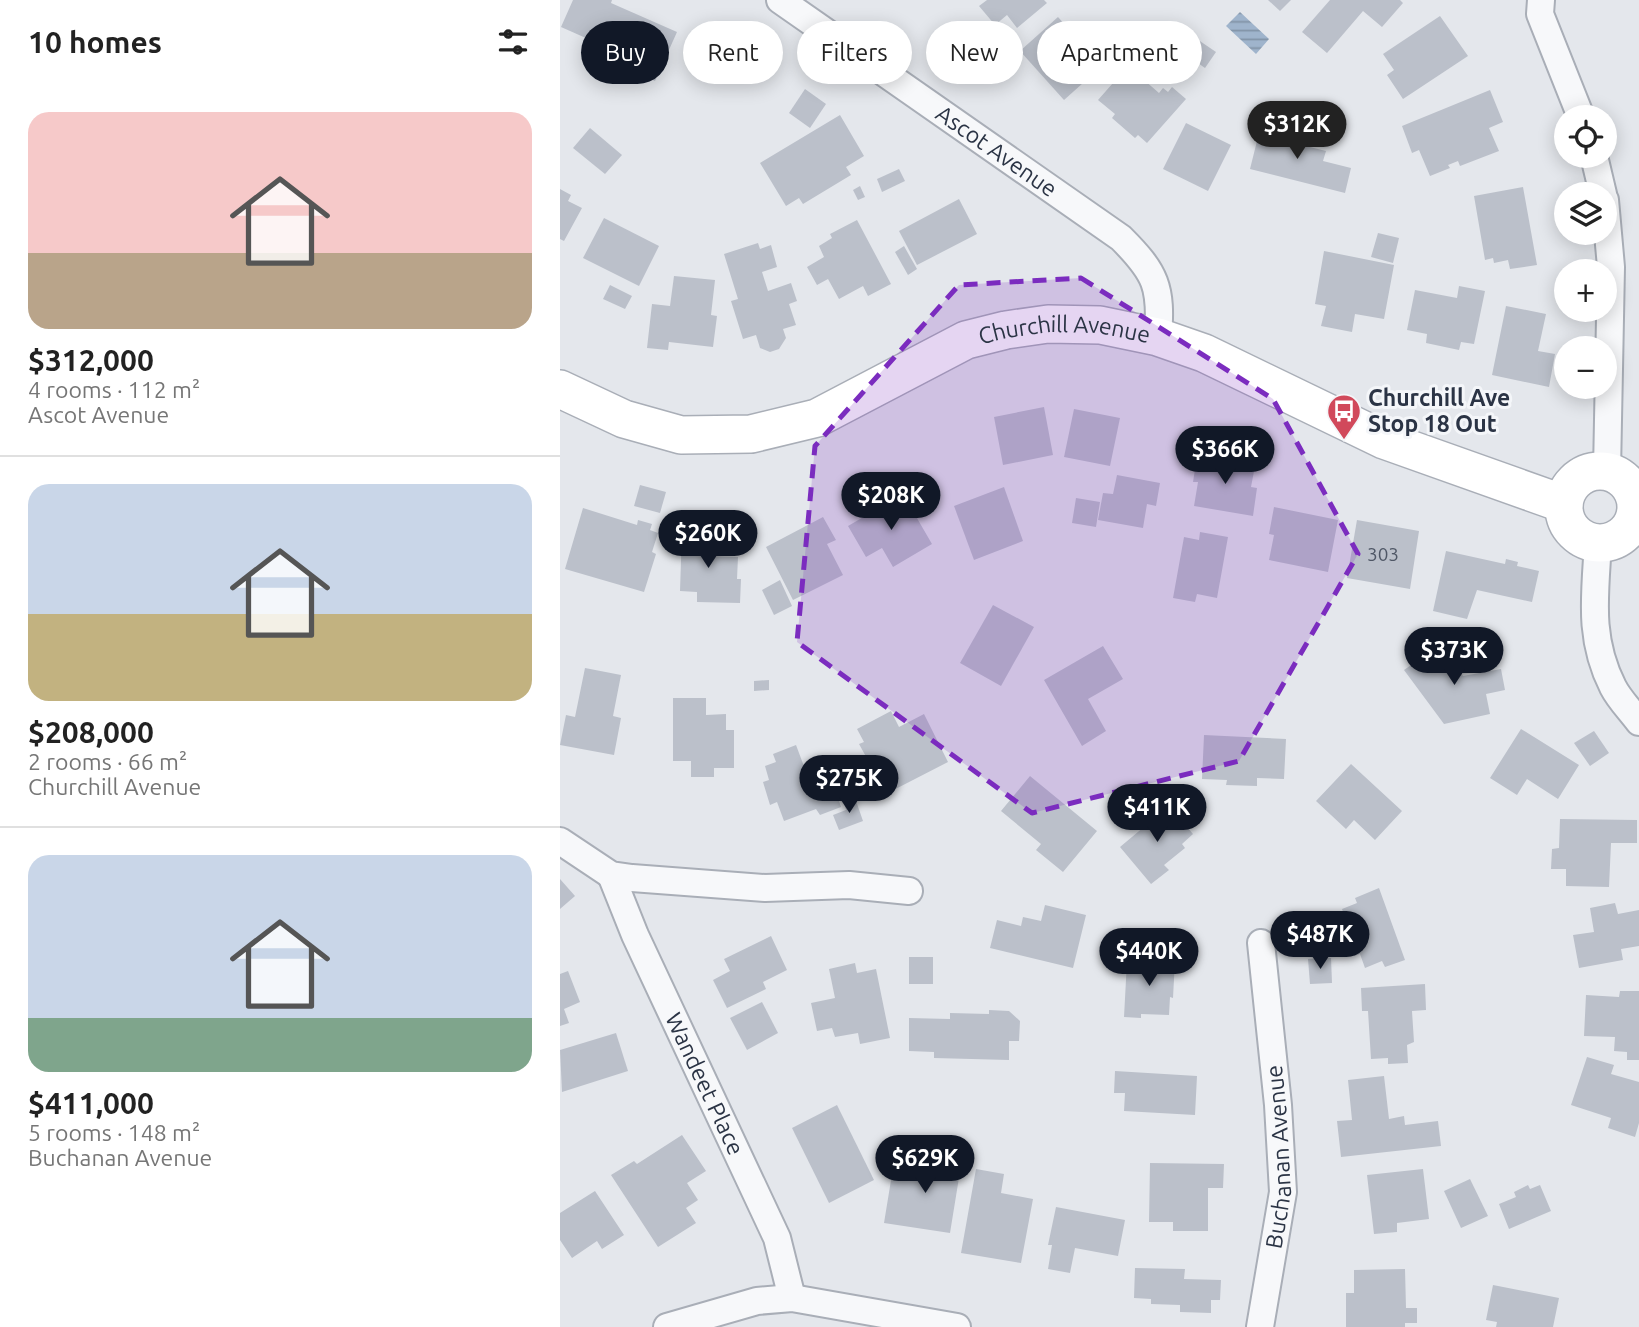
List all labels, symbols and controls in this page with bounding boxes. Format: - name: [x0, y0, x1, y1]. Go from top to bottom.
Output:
- chip: Buy: [581, 21, 669, 84]
- chip: Rent: [683, 21, 783, 84]
- chip: Filters: [797, 21, 912, 84]
- chip: New: [926, 21, 1023, 84]
- chip: Apartment: [1037, 21, 1202, 84]
- icon: filters: [494, 23, 532, 61]
- text: 10 homes: [28, 25, 162, 59]
- street label: Ascot Avenue: [932, 100, 1062, 201]
- pin: $312K: [1248, 102, 1346, 161]
- map controls: [1554, 105, 1617, 399]
- button: locate: [1554, 105, 1617, 168]
- text: $312K: [1263, 111, 1331, 136]
- icon: home: [217, 158, 343, 284]
- button: layers: [1554, 182, 1617, 245]
- button: +: [1554, 259, 1617, 322]
- street label: Churchill Avenue: [976, 311, 1153, 348]
- button: −: [1554, 336, 1617, 399]
- text: $312,000: [28, 343, 154, 377]
- text: 4 rooms · 112 m²: [28, 377, 200, 402]
- place label: Churchill Ave Stop 18 Out: [1368, 385, 1510, 436]
- bus stop icon: Churchill Ave Stop 18 Out: [1325, 392, 1363, 441]
- text: Ascot Avenue: [28, 402, 169, 427]
- pin: $366K: [1176, 426, 1274, 486]
- text: $366K: [1191, 436, 1259, 461]
- pin: $208K: [842, 472, 940, 532]
- text: $208K: [857, 482, 925, 507]
- pin: $260K: [659, 510, 757, 570]
- text: $260K: [674, 520, 742, 545]
- icon: home: [217, 530, 343, 656]
- house number: 303: [1367, 543, 1399, 565]
- pin: $373K: [1405, 628, 1503, 687]
- text: $373K: [1420, 637, 1488, 662]
- text: $208,000: [28, 715, 154, 749]
- text: 2 rooms · 66 m²: [28, 749, 187, 774]
- pin: $275K: [800, 756, 898, 815]
- text: $275K: [815, 765, 883, 790]
- text: Churchill Avenue: [28, 774, 201, 799]
- pin: $411K: [1108, 784, 1206, 844]
- text: $411K: [1123, 794, 1191, 819]
- icon: home: [217, 901, 343, 1027]
- pin: $487K: [1271, 912, 1369, 971]
- text: $487K: [1286, 921, 1354, 946]
- pin: $440K: [1100, 928, 1198, 988]
- text: $440K: [1115, 938, 1183, 963]
- street label: Wandeet Place: [661, 1009, 749, 1159]
- street label: Buchanan Avenue: [1261, 1064, 1295, 1250]
- text: $411,000: [28, 1086, 154, 1120]
- text: 5 rooms · 148 m²: [28, 1120, 200, 1145]
- pin: $629K: [876, 1136, 974, 1195]
- text: Buchanan Avenue: [28, 1145, 212, 1170]
- text: $629K: [891, 1145, 959, 1170]

